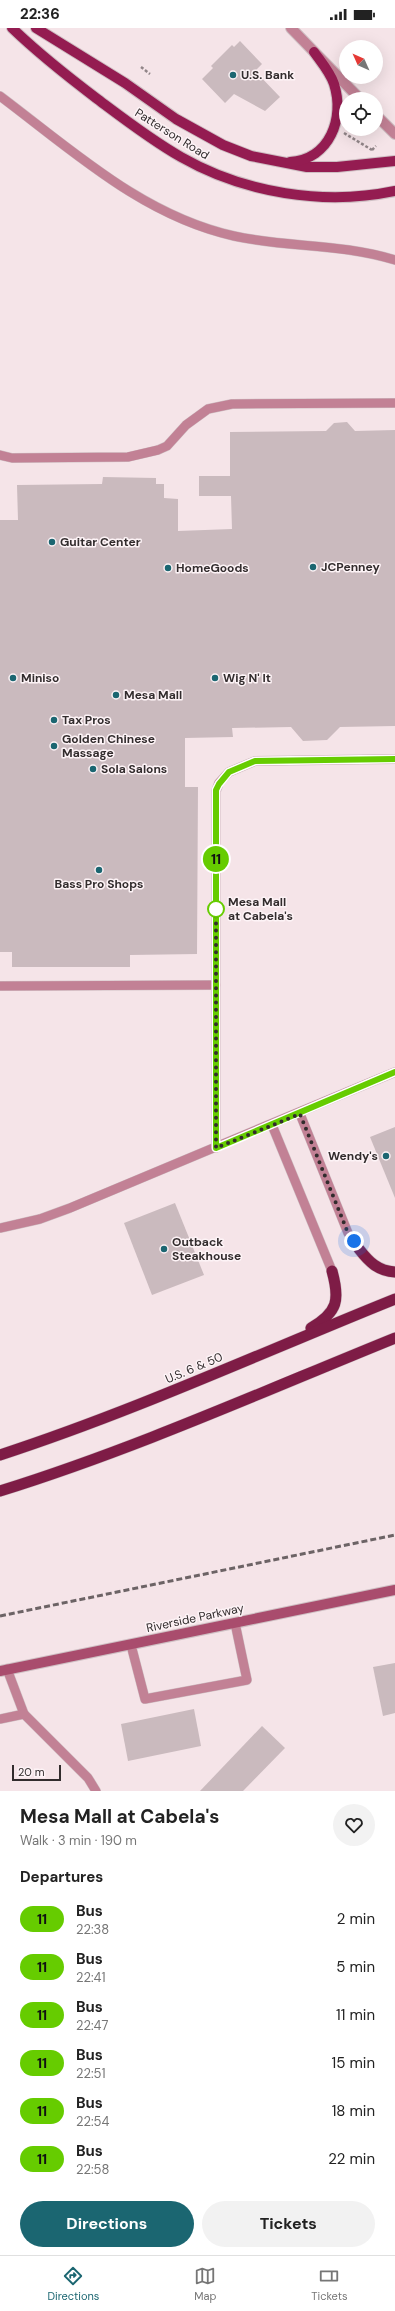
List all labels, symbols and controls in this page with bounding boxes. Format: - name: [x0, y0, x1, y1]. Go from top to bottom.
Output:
- text: 22:36: [20, 4, 60, 24]
- north arrow: [339, 40, 383, 84]
- map controls: [339, 40, 383, 136]
- place label: U.S. Bank: [241, 67, 294, 83]
- marker: U.S. Bank: [228, 70, 238, 80]
- button: locate: [339, 92, 383, 136]
- street label: Patterson Road: [132, 105, 212, 163]
- place label: Guitar Center: [60, 534, 141, 550]
- marker: Guitar Center: [47, 537, 57, 547]
- place label: JCPenney: [321, 559, 380, 575]
- place label: HomeGoods: [176, 560, 249, 576]
- marker: JCPenney: [308, 562, 318, 572]
- marker: HomeGoods: [163, 563, 173, 573]
- place label: Miniso: [21, 670, 59, 686]
- place label: Wig N' It: [223, 670, 271, 686]
- marker: Miniso: [8, 673, 18, 683]
- marker: Wig N' It: [210, 673, 220, 683]
- place label: Mesa Mall: [124, 687, 182, 703]
- marker: Mesa Mall: [111, 690, 121, 700]
- place label: Tax Pros: [62, 712, 111, 728]
- marker: Tax Pros: [49, 715, 59, 725]
- place label: Golden Chinese Massage: [62, 731, 155, 761]
- marker: Golden Chinese Massage: [49, 741, 59, 751]
- place label: Sola Salons: [101, 761, 167, 777]
- marker: Sola Salons: [88, 764, 98, 774]
- line badge: 11: [198, 846, 234, 872]
- text: 11: [211, 850, 221, 868]
- marker: Bass Pro Shops: [94, 865, 104, 875]
- place label: Bass Pro Shops: [55, 876, 143, 892]
- place label: Mesa Mall at Cabela's: [228, 894, 293, 924]
- marker: Mesa Mall at Cabela's: [207, 900, 225, 918]
- place label: Wendy's: [328, 1148, 378, 1164]
- marker: Wendy's: [381, 1151, 391, 1161]
- your location: [344, 1231, 364, 1251]
- place label: Outback Steakhouse: [172, 1234, 241, 1264]
- marker: Outback Steakhouse: [159, 1244, 169, 1254]
- street label: U.S. 6 & 50: [163, 1349, 225, 1387]
- street label: Riverside Parkway: [145, 1600, 246, 1636]
- scale bar: [12, 1763, 61, 1782]
- text: 20 m: [18, 1765, 44, 1779]
- text: Mesa Mall at Cabela's: [20, 1804, 219, 1829]
- button: heart: [333, 1804, 375, 1846]
- text: Walk · 3 min · 190 m: [20, 1832, 137, 1849]
- text: Departures: [20, 1867, 103, 1887]
- text: Bus: [76, 1901, 103, 1921]
- text: 2 min: [337, 1909, 375, 1929]
- text: 11: [37, 1910, 47, 1928]
- text: 22:38: [76, 1921, 109, 1938]
- text: Bus: [76, 1949, 103, 1969]
- text: 5 min: [336, 1957, 375, 1977]
- text: 11: [37, 1958, 47, 1976]
- text: 22:41: [76, 1969, 106, 1986]
- text: Bus: [76, 1997, 103, 2017]
- text: 11 min: [336, 2005, 375, 2025]
- text: 11: [37, 2006, 47, 2024]
- text: 22:47: [76, 2017, 108, 2034]
- text: Bus: [76, 2045, 103, 2065]
- text: 15 min: [332, 2053, 375, 2073]
- text: 11: [37, 2054, 47, 2072]
- text: 22:51: [76, 2065, 106, 2082]
- text: Bus: [76, 2093, 103, 2113]
- text: 18 min: [332, 2101, 375, 2121]
- text: 11: [37, 2102, 47, 2120]
- text: 22:54: [76, 2113, 109, 2130]
- text: Bus: [76, 2141, 103, 2161]
- text: 22 min: [328, 2149, 375, 2169]
- text: 11: [37, 2150, 47, 2168]
- text: 22:58: [76, 2161, 109, 2178]
- button: Directions: [20, 2201, 194, 2247]
- button: Tickets: [202, 2201, 375, 2247]
- tab: Directions: [47, 2265, 99, 2303]
- tab: Map: [194, 2265, 216, 2303]
- tab: Tickets: [311, 2265, 348, 2303]

